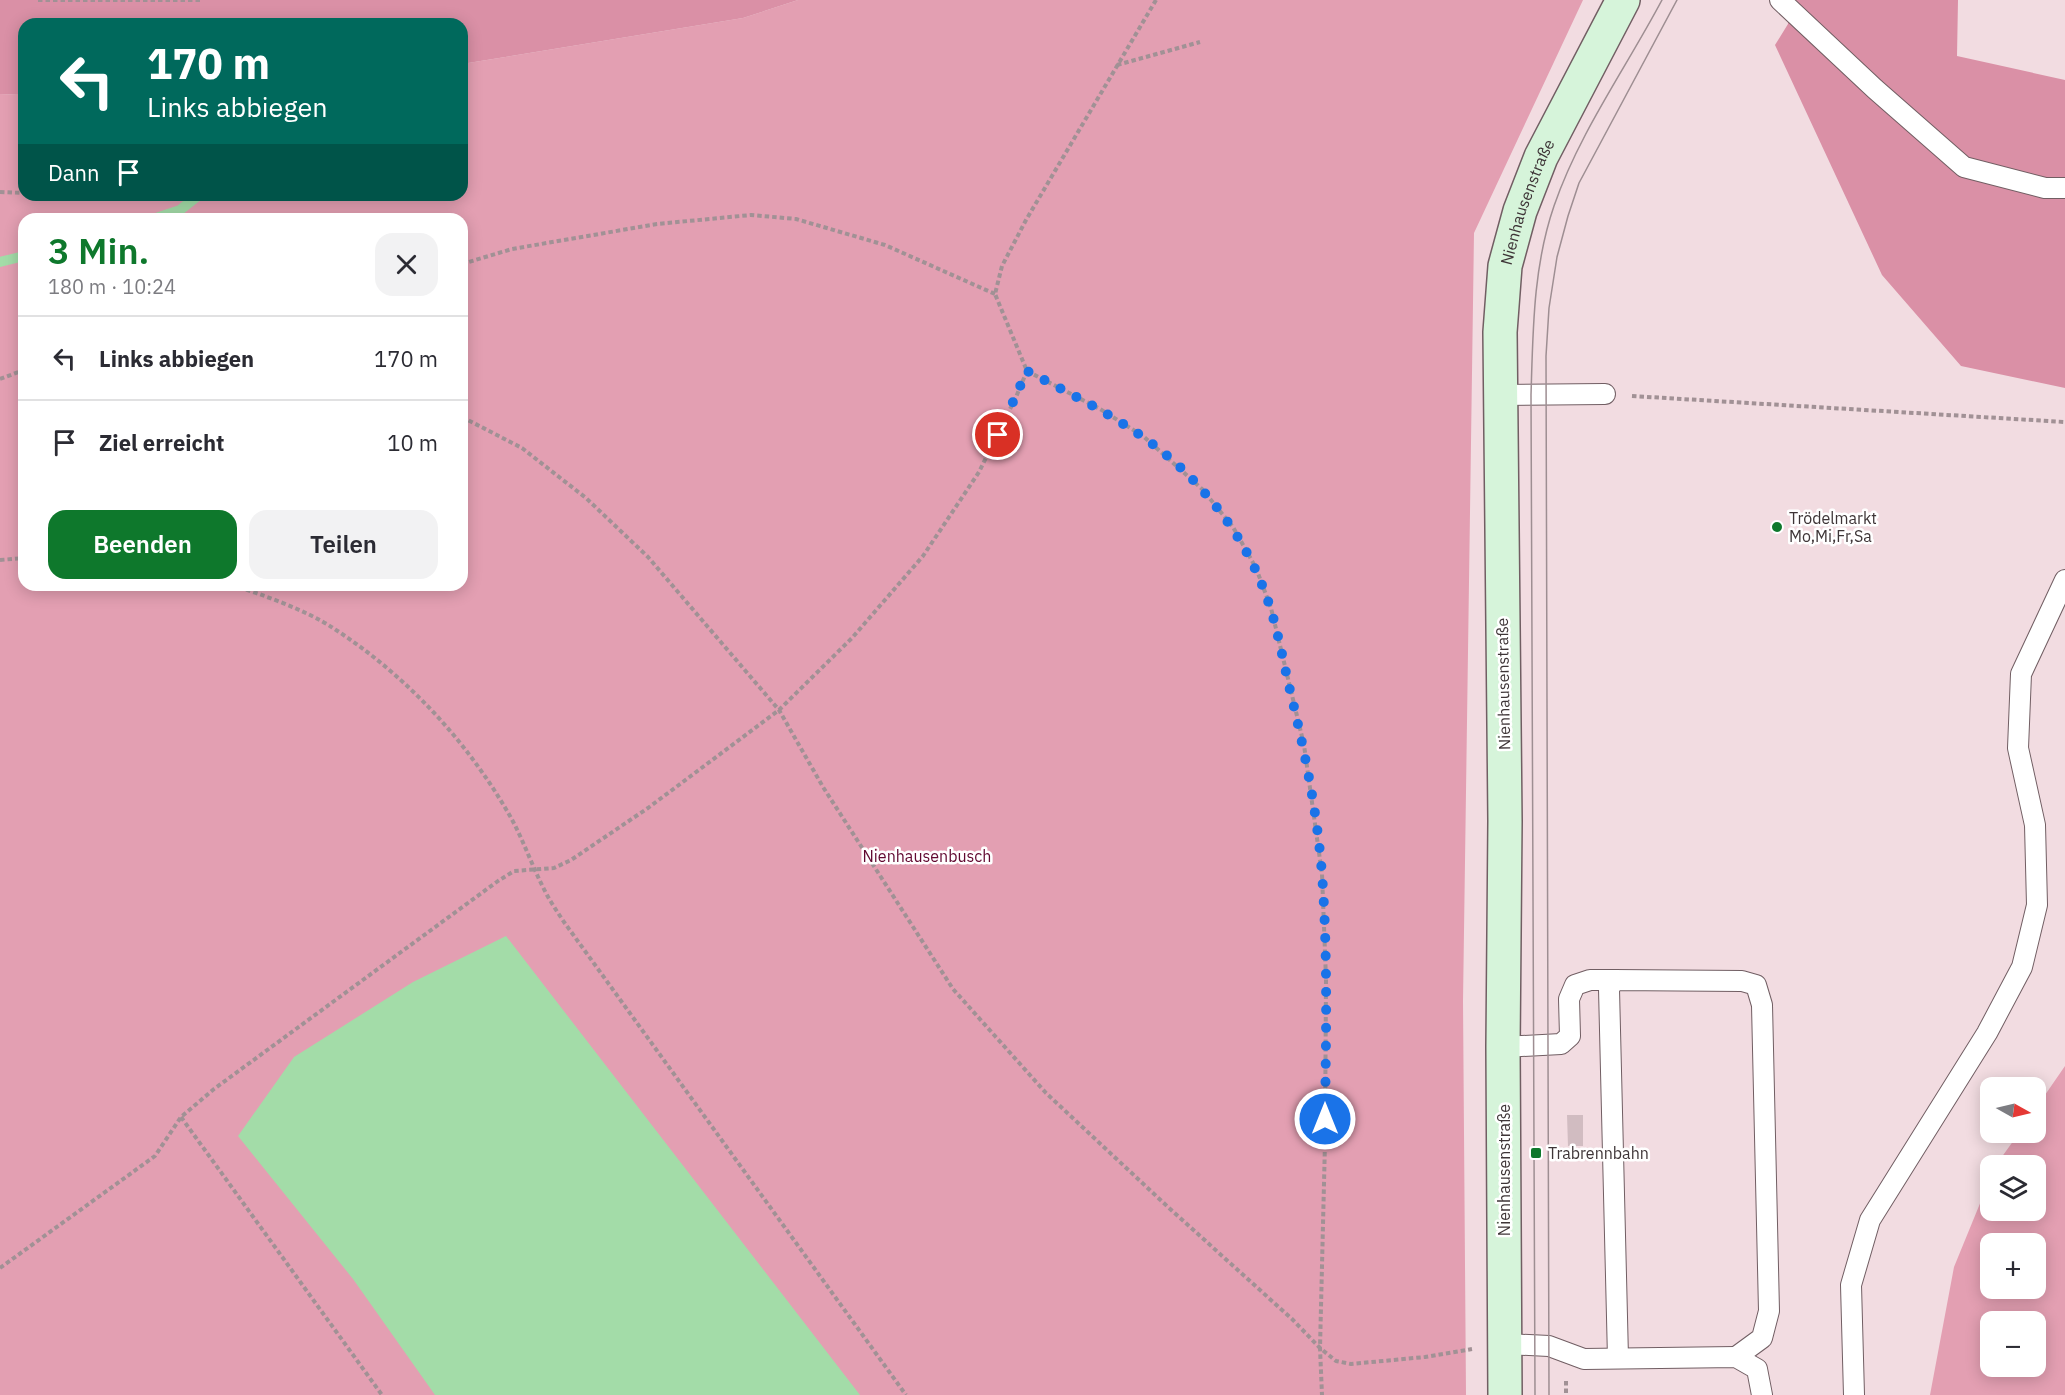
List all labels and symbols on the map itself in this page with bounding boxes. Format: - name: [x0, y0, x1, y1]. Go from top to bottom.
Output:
- street label: Nienhausenstraße: [1496, 135, 1559, 267]
- pin: [972, 409, 1023, 460]
- place label: Trödelmarkt Mo,Mi,Fr,Sa: [1789, 508, 1877, 546]
- marker: Trödelmarkt Mo,Mi,Fr,Sa: [1770, 520, 1784, 534]
- street label: Nienhausenstraße: [1492, 618, 1514, 750]
- park label: Nienhausenbusch: [863, 846, 991, 866]
- north arrow: [1980, 1077, 2046, 1143]
- position arrow: [1293, 1087, 1357, 1151]
- street label: Nienhausenstraße: [1494, 1104, 1514, 1236]
- place label: Trabrennbahn: [1548, 1143, 1649, 1163]
- marker: Trabrennbahn: [1529, 1146, 1543, 1160]

